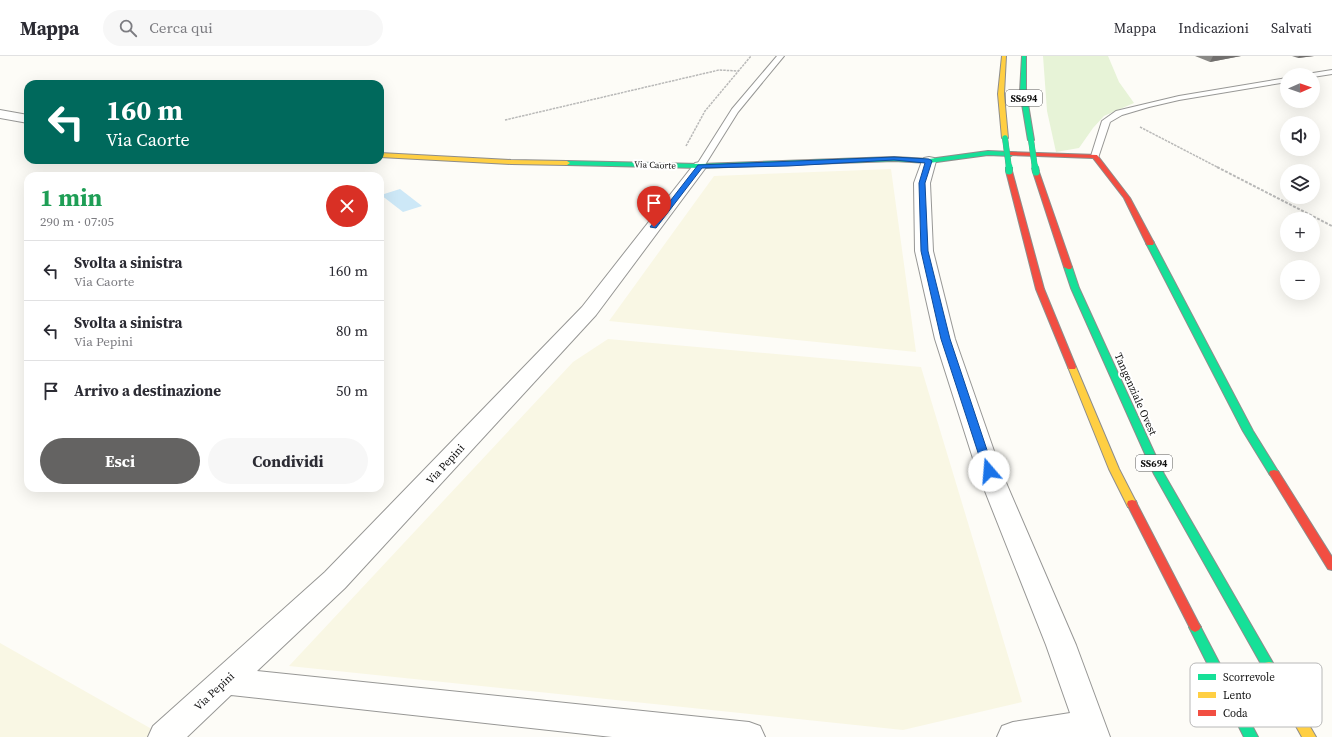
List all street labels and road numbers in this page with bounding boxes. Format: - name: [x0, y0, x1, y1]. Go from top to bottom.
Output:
- road number: SS694: [1006, 90, 1042, 106]
- street label: Via Caorte: [634, 158, 677, 172]
- street label: Tangenziale Ovest: [1111, 351, 1161, 438]
- street label: Via Pepini: [423, 441, 468, 488]
- road number: SS694: [1136, 455, 1172, 471]
- street label: Via Pepini: [191, 669, 238, 714]

